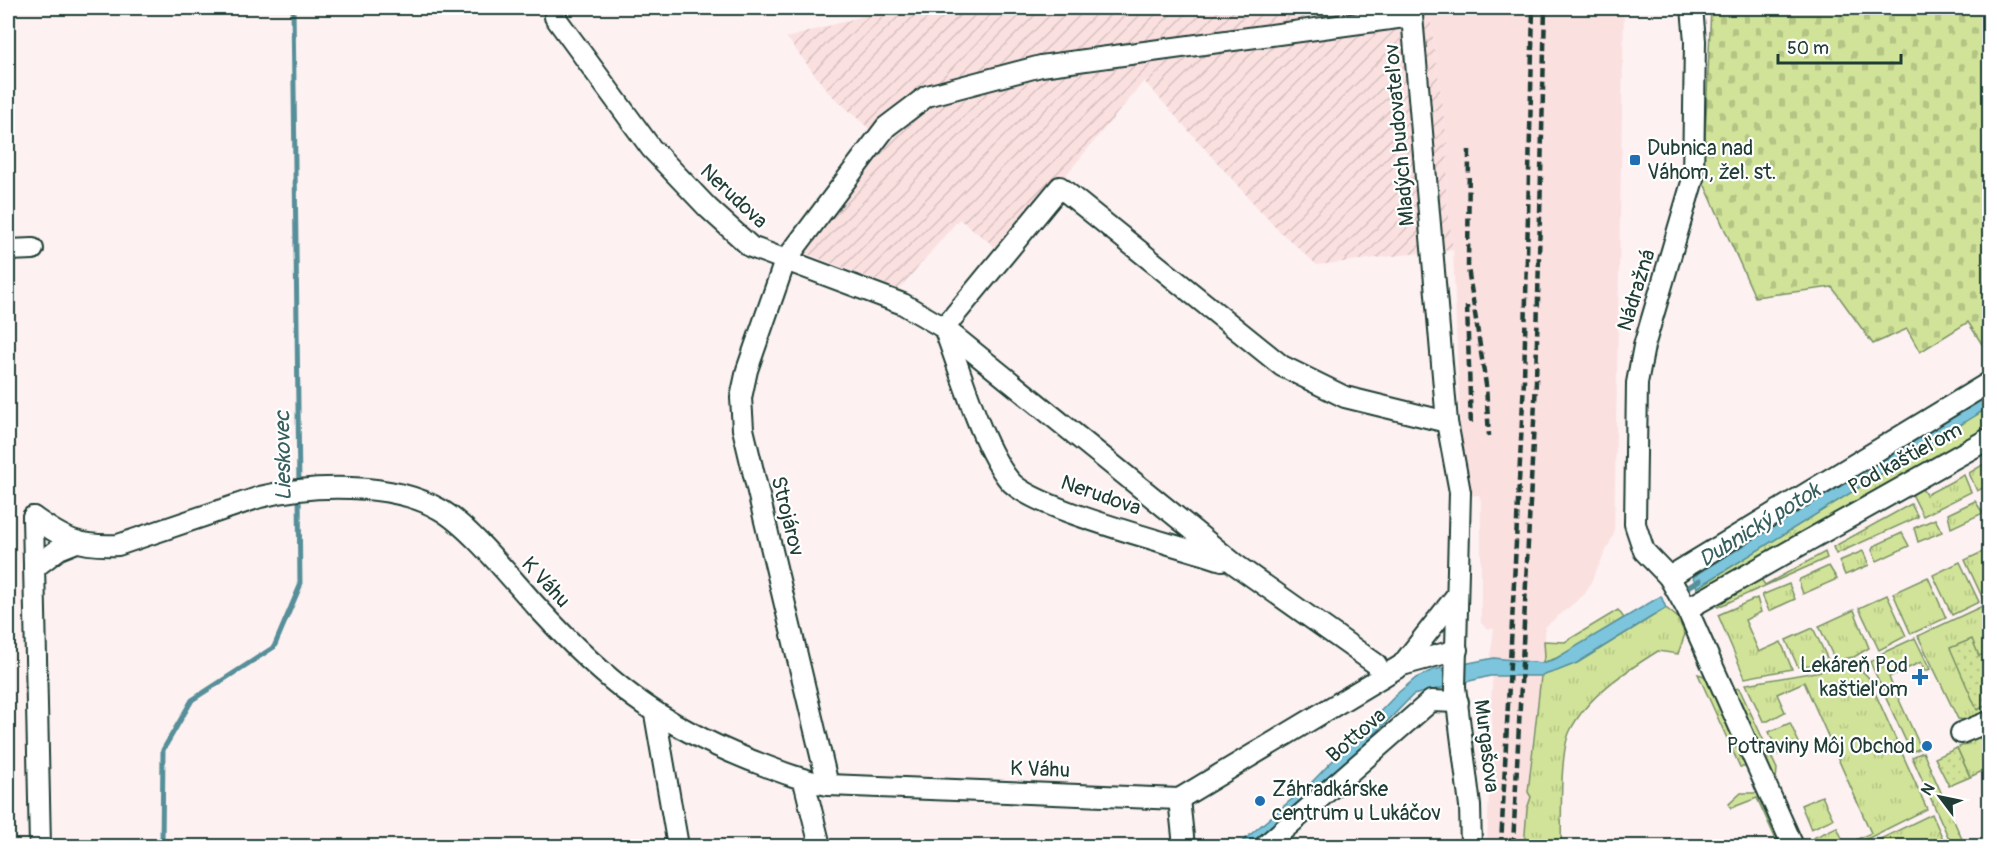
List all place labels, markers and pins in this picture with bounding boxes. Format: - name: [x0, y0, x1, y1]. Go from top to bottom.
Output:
- place label: Dubnica nad Váhom, žel. st.: [1647, 135, 1776, 186]
- marker: Dubnica nad Váhom, žel. st.: [1628, 153, 1642, 167]
- place label: Lekáreň Pod kaštieľom: [1800, 652, 1908, 703]
- marker: Lekáreň Pod kaštieľom: [1913, 670, 1927, 684]
- place label: Potraviny Môj Obchod: [1727, 733, 1915, 760]
- marker: Potraviny Môj Obchod: [1920, 739, 1934, 753]
- place label: Záhradkárske centrum u Lukáčov: [1272, 776, 1441, 827]
- marker: Záhradkárske centrum u Lukáčov: [1253, 794, 1267, 808]

